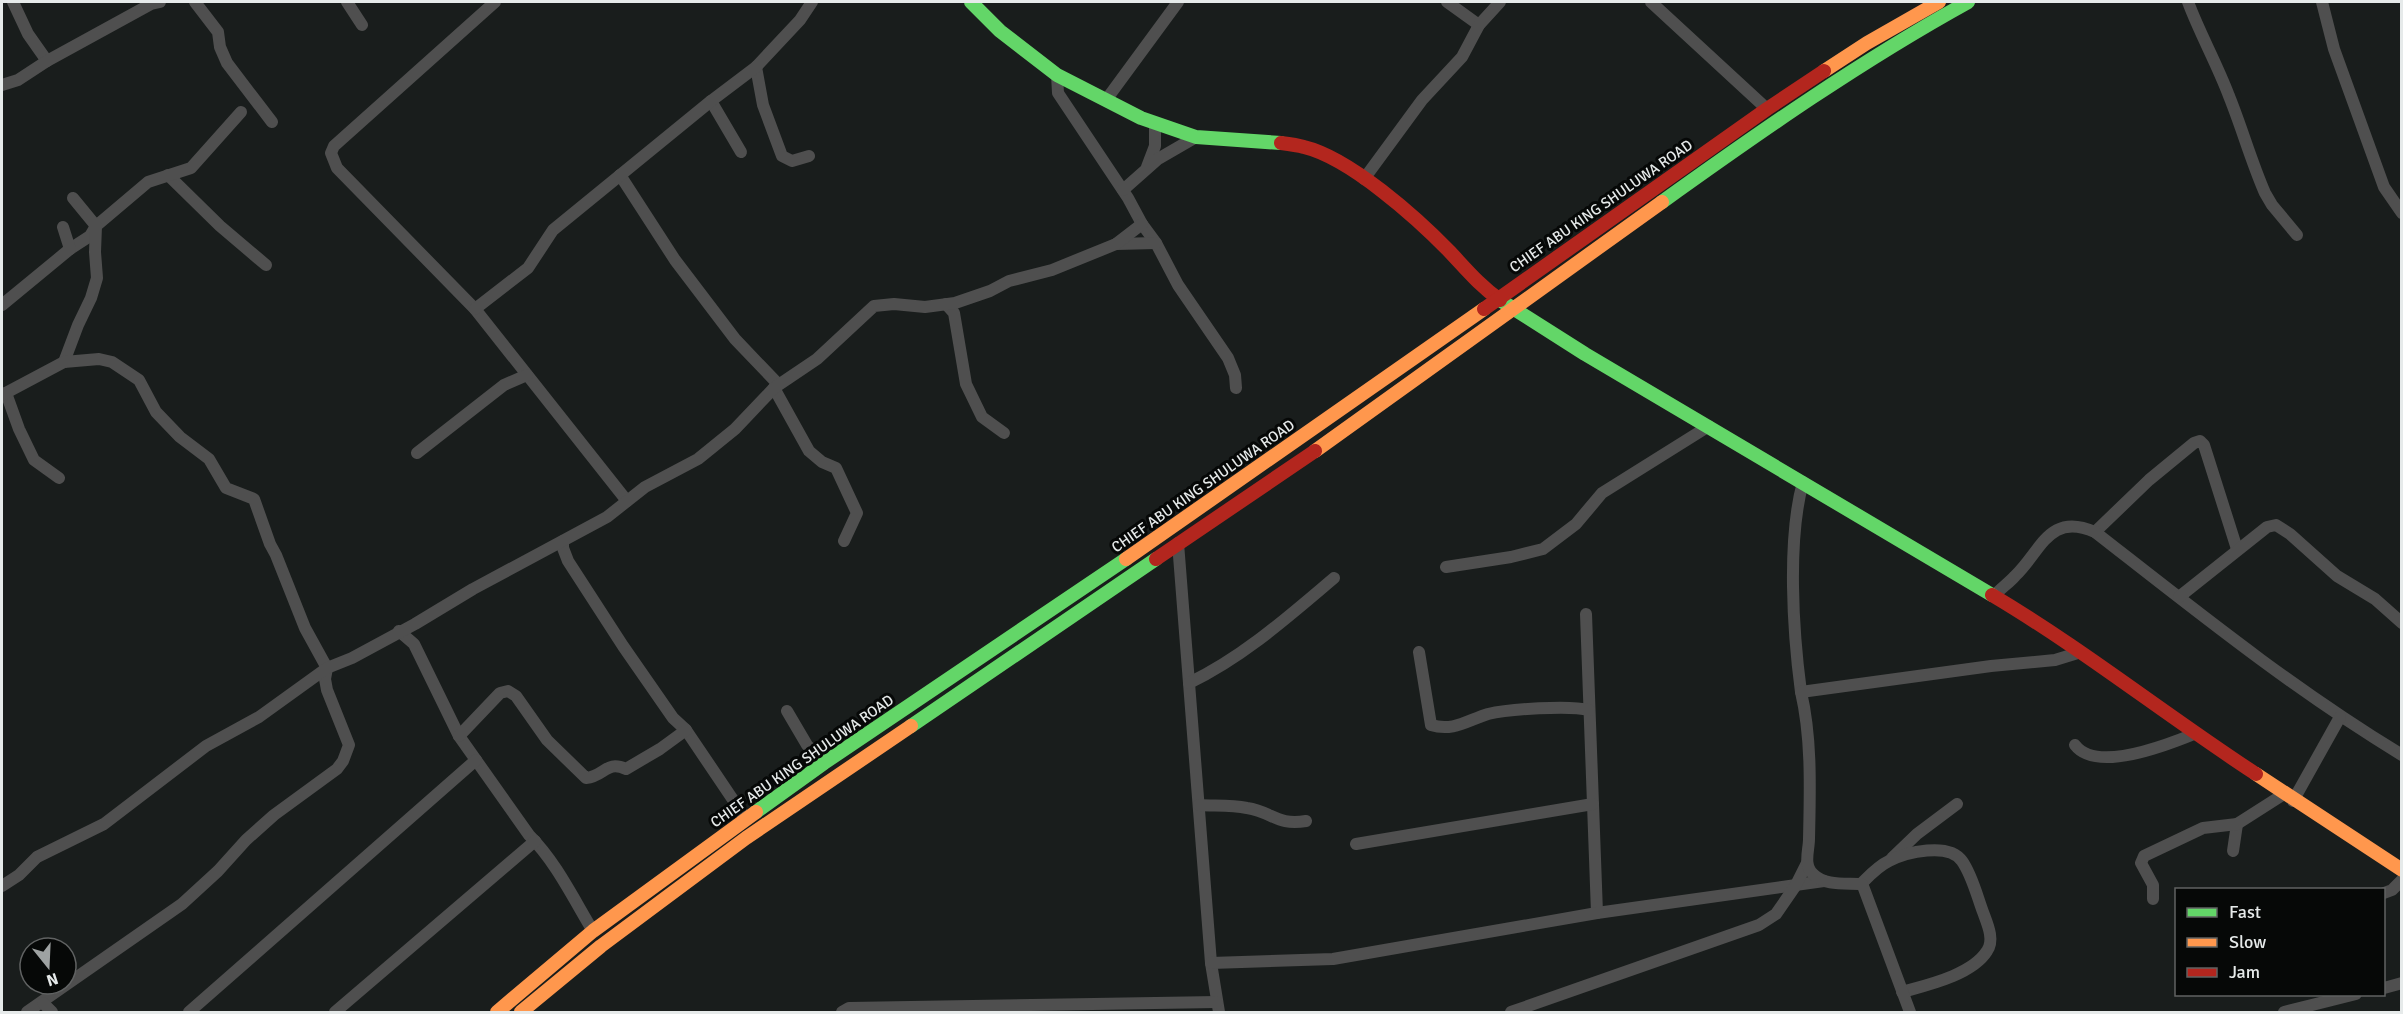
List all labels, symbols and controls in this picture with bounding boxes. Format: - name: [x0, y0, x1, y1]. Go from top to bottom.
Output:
- street label: CHIEF ABU KING SHULUWA ROAD: [1506, 136, 1696, 276]
- street label: CHIEF ABU KING SHULUWA ROAD: [1108, 416, 1298, 556]
- street label: CHIEF ABU KING SHULUWA ROAD: [707, 691, 897, 831]
- legend: [2175, 888, 2385, 996]
- text: Fast: [2229, 901, 2261, 923]
- text: Slow: [2229, 931, 2266, 953]
- north arrow: [18, 936, 78, 996]
- text: Jam: [2229, 961, 2260, 983]
- text: N: [44, 968, 61, 991]

